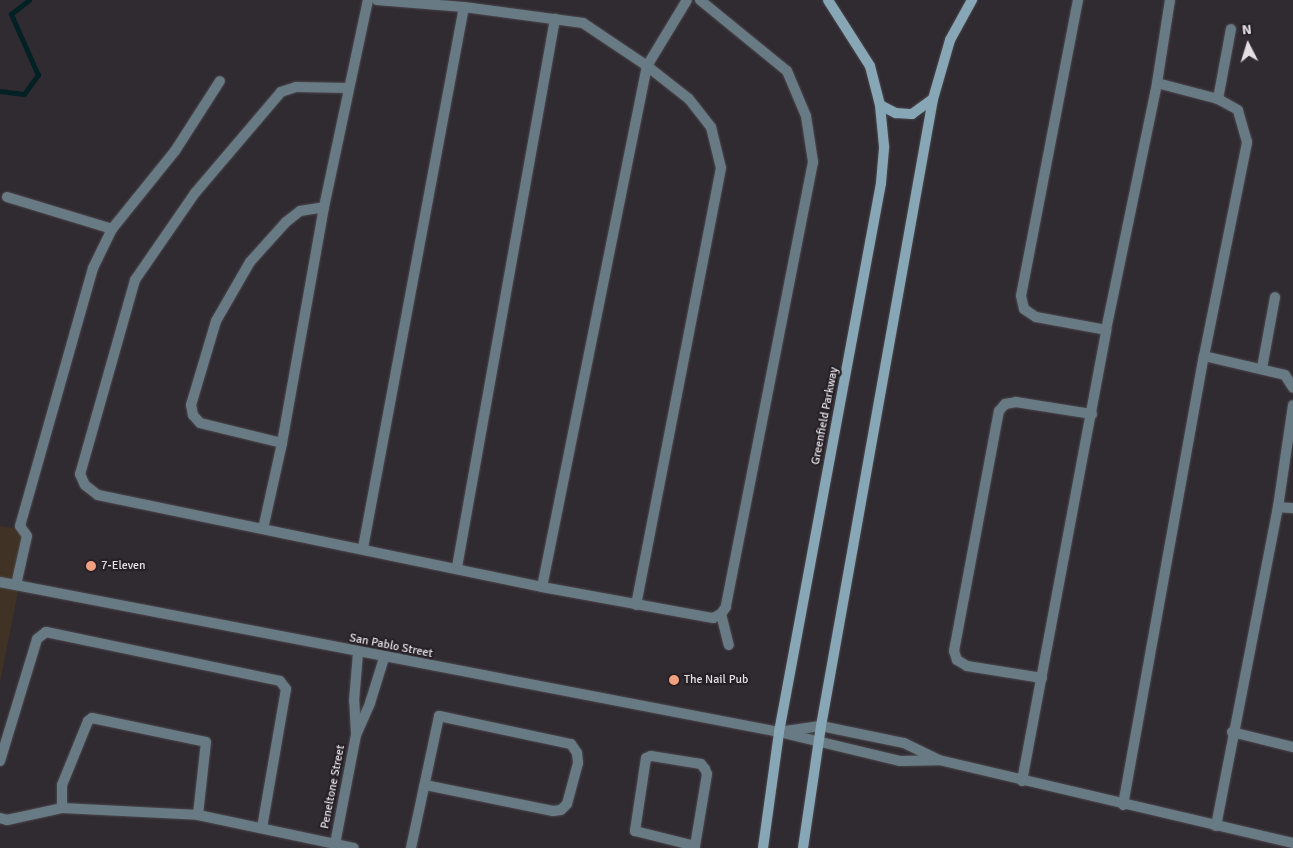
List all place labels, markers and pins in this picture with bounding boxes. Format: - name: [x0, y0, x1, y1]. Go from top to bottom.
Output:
- place label: 7-Eleven: [101, 559, 146, 573]
- marker: 7-Eleven: [85, 560, 97, 572]
- place label: The Nail Pub: [684, 673, 748, 687]
- marker: The Nail Pub: [668, 674, 680, 686]

